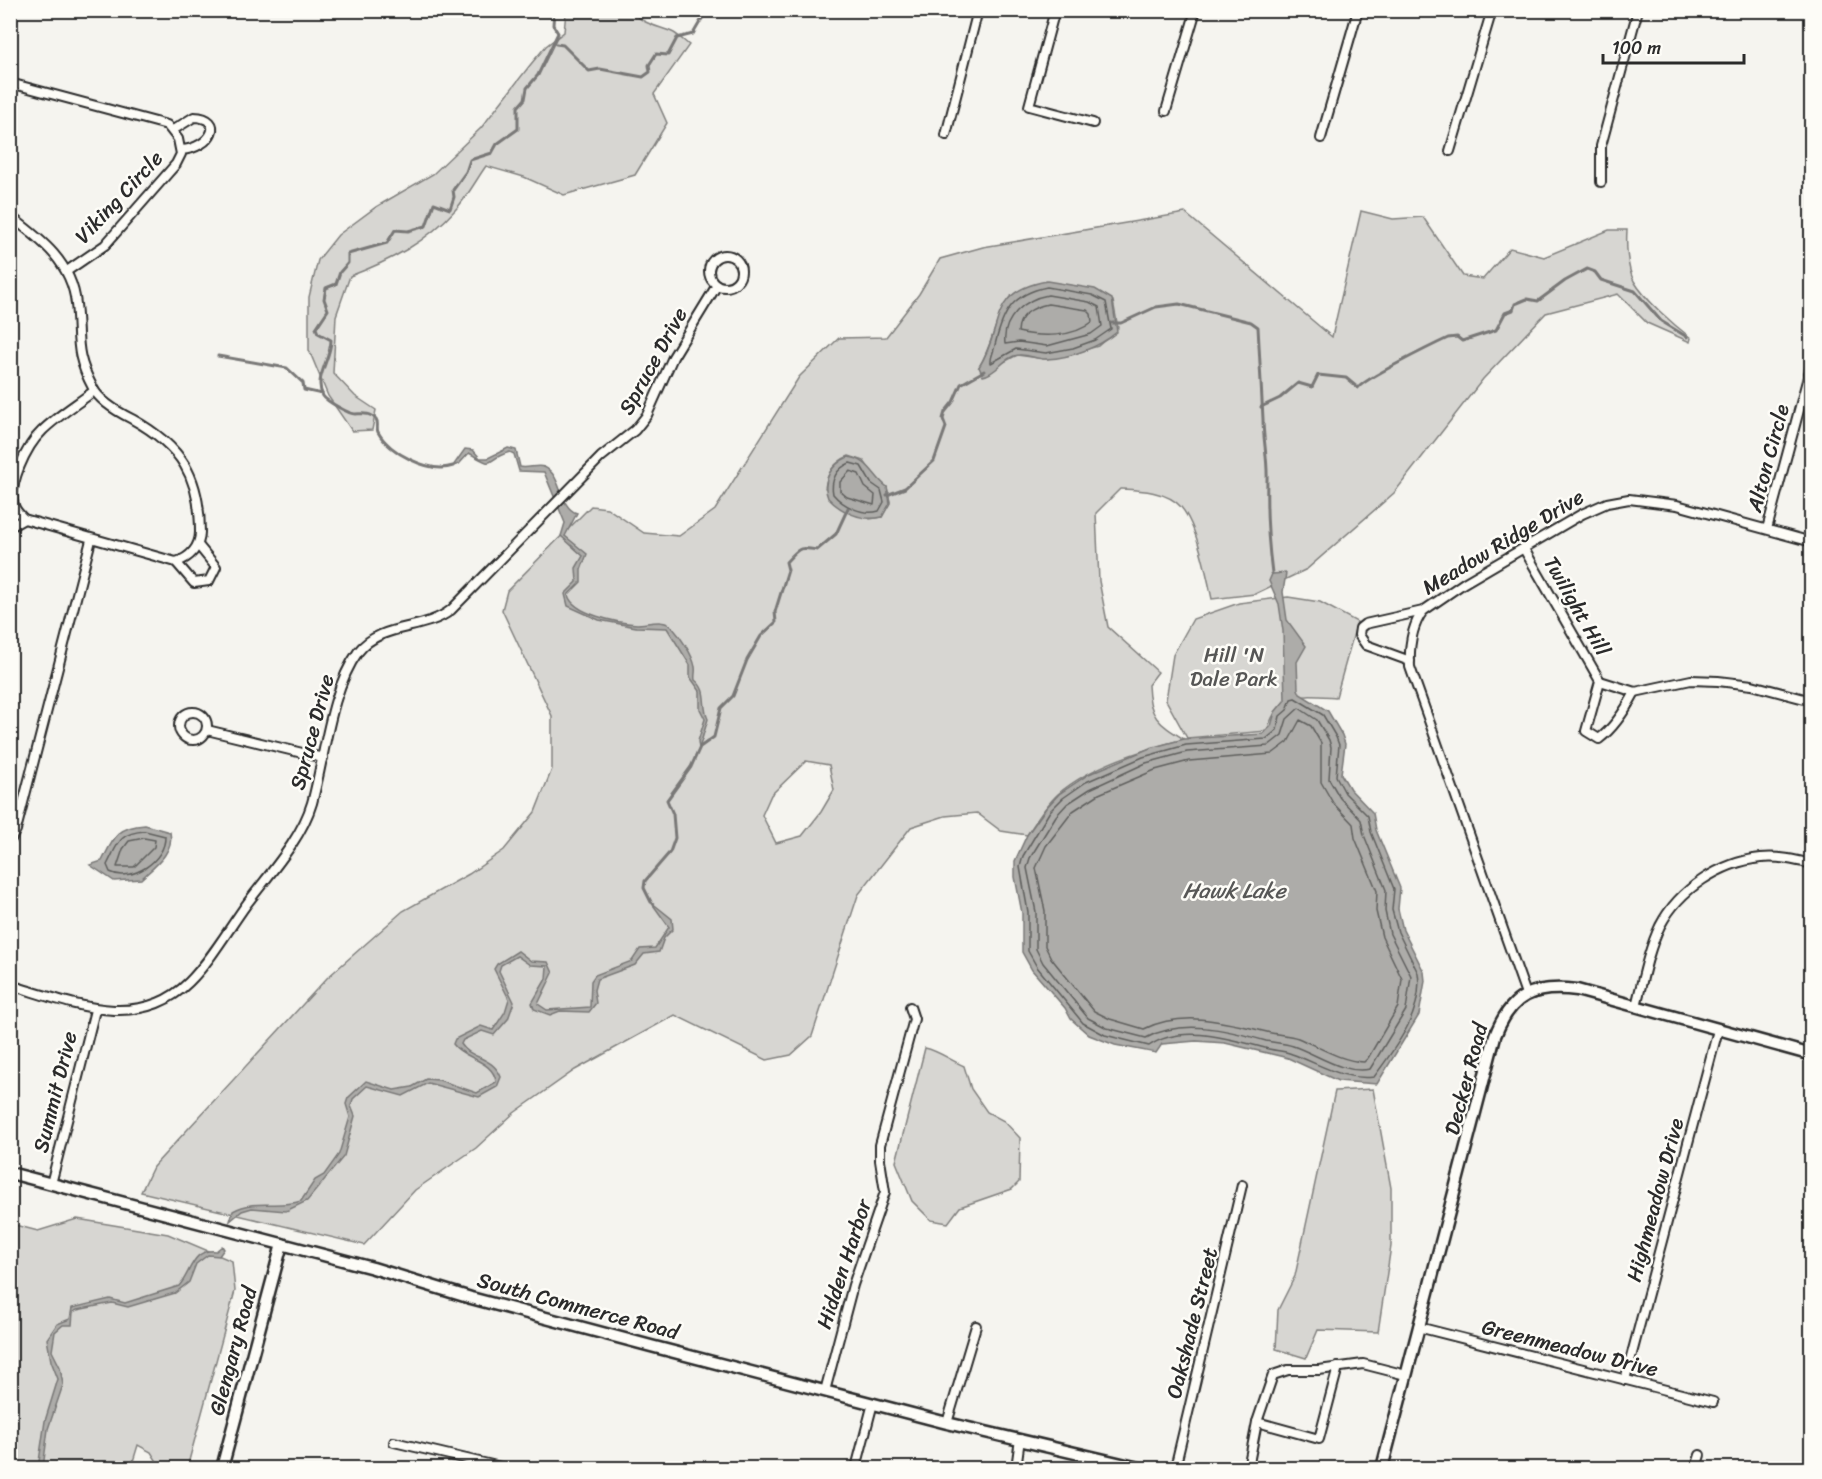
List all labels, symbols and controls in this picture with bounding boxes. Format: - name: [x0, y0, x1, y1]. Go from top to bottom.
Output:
- scale bar: [1603, 27, 1744, 65]
- text: 100 m: [1612, 32, 1661, 64]
- street label: Viking Circle: [65, 141, 173, 253]
- street label: Spruce Drive: [608, 300, 698, 422]
- street label: Alton Circle: [1735, 400, 1801, 517]
- street label: Meadow Ridge Drive: [1414, 478, 1592, 606]
- street label: Twilight Hill: [1533, 549, 1622, 664]
- park label: Hill 'N Dale Park: [1190, 636, 1278, 698]
- street label: Spruce Drive: [278, 670, 346, 794]
- water label: Hawk Lake: [1183, 871, 1288, 910]
- street label: Decker Road: [1433, 1017, 1500, 1139]
- street label: Summit Drive: [22, 1027, 88, 1157]
- street label: Highmeadow Drive: [1615, 1114, 1695, 1286]
- street label: Hidden Harbor: [805, 1193, 883, 1334]
- street label: Oakshade Street: [1155, 1243, 1229, 1403]
- street label: South Commerce Road: [473, 1261, 685, 1352]
- street label: Glengary Road: [198, 1280, 269, 1420]
- street label: Greenmeadow Drive: [1478, 1308, 1662, 1388]

